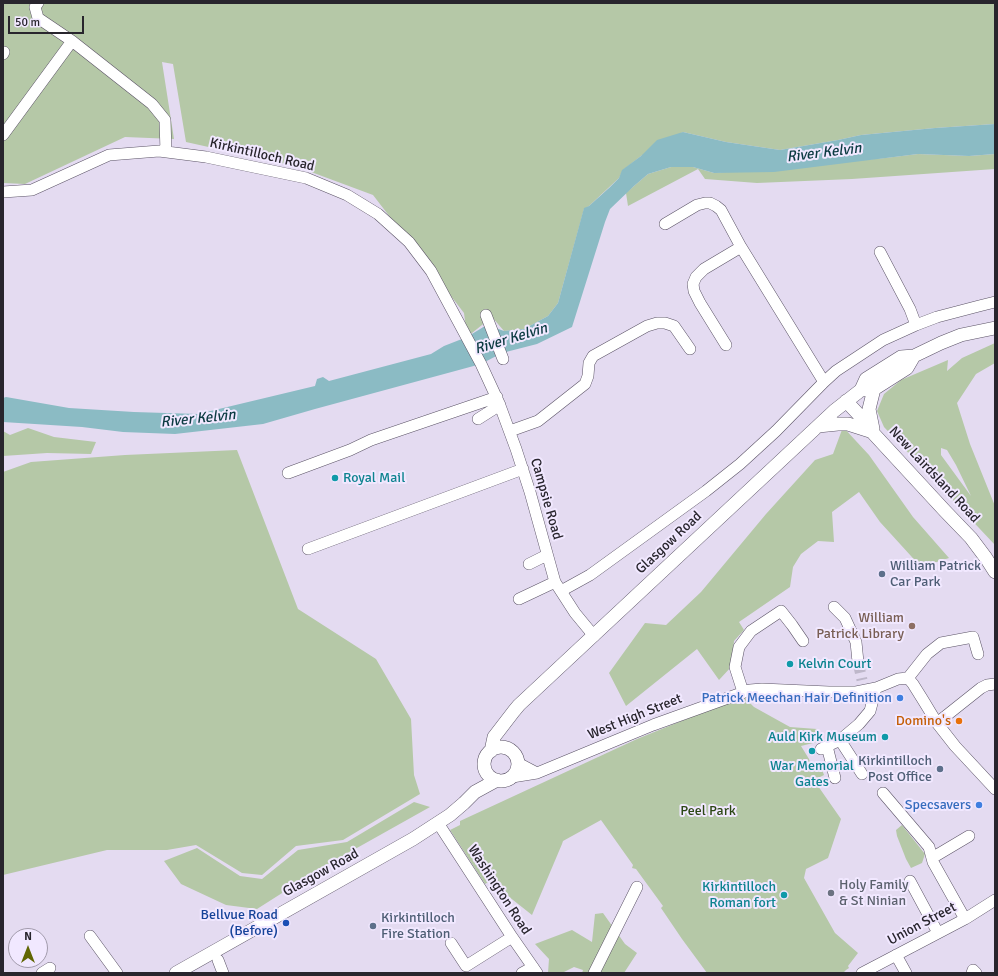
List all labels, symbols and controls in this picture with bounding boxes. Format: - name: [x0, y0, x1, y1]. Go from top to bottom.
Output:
- scale bar: [10, 8, 86, 34]
- text: 50 m: [15, 15, 40, 30]
- street label: Kirkintilloch Road: [208, 135, 316, 175]
- water label: River Kelvin: [786, 139, 862, 167]
- water label: River Kelvin: [472, 319, 550, 359]
- water label: River Kelvin: [160, 406, 236, 432]
- street label: New Lairdsland Road: [885, 423, 983, 527]
- street label: Campsie Road: [526, 456, 566, 542]
- place label: Royal Mail: [343, 470, 405, 486]
- marker: Royal Mail: [330, 473, 340, 483]
- street label: Glasgow Road: [633, 508, 705, 578]
- place label: William Patrick Car Park: [890, 558, 981, 590]
- marker: William Patrick Car Park: [877, 569, 887, 579]
- place label: William Patrick Library: [816, 610, 904, 642]
- marker: William Patrick Library: [907, 621, 917, 631]
- place label: Kelvin Court: [798, 656, 871, 672]
- marker: Kelvin Court: [785, 659, 795, 669]
- street label: West High Street: [585, 690, 685, 744]
- place label: Patrick Meechan Hair Definition: [701, 690, 892, 706]
- marker: Patrick Meechan Hair Definition: [895, 693, 905, 703]
- place label: Domino's: [896, 713, 951, 729]
- marker: Domino's: [954, 716, 964, 726]
- place label: Auld Kirk Museum: [768, 729, 877, 745]
- marker: Auld Kirk Museum: [880, 732, 890, 742]
- marker: War Memorial Gates: [807, 746, 817, 756]
- place label: Kirkintilloch Post Office: [858, 753, 932, 786]
- place label: War Memorial Gates: [770, 758, 854, 790]
- marker: Kirkintilloch Post Office: [935, 764, 945, 774]
- place label: Specsavers: [905, 797, 971, 813]
- marker: Specsavers: [974, 800, 984, 810]
- park label: Peel Park: [680, 803, 736, 819]
- street label: Washington Road: [464, 842, 534, 938]
- street label: Glasgow Road: [280, 845, 362, 901]
- place label: Holy Family & St Ninian: [839, 877, 909, 910]
- place label: Kirkintilloch Roman fort: [702, 879, 776, 912]
- marker: Holy Family & St Ninian: [826, 888, 836, 898]
- marker: Kirkintilloch Roman fort: [779, 890, 789, 900]
- street label: Union Street: [885, 899, 959, 949]
- place label: Bellvue Road (Before): [201, 907, 278, 940]
- place label: Kirkintilloch Fire Station: [381, 910, 455, 942]
- marker: Bellvue Road (Before): [281, 918, 291, 928]
- marker: Kirkintilloch Fire Station: [368, 921, 378, 931]
- north arrow: [8, 928, 48, 968]
- text: N: [24, 930, 32, 943]

